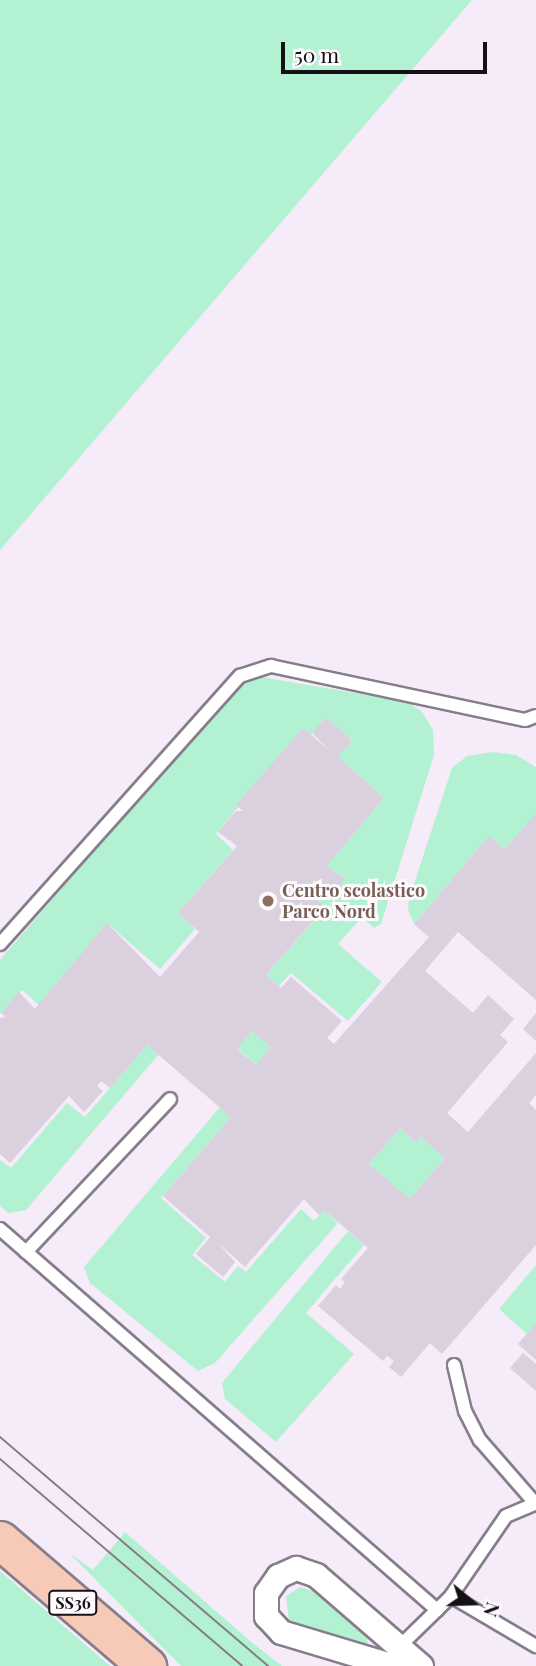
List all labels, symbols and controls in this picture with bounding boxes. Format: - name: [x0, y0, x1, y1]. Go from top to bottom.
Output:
- scale bar: [284, 28, 490, 72]
- text: 50 m: [294, 40, 339, 68]
- place label: Centro scolastico Parco Nord: [282, 880, 425, 922]
- marker: Centro scolastico Parco Nord: [260, 893, 276, 909]
- north arrow: [438, 1568, 508, 1638]
- road number: SS36: [47, 1590, 99, 1616]
- text: N: [478, 1599, 507, 1621]

